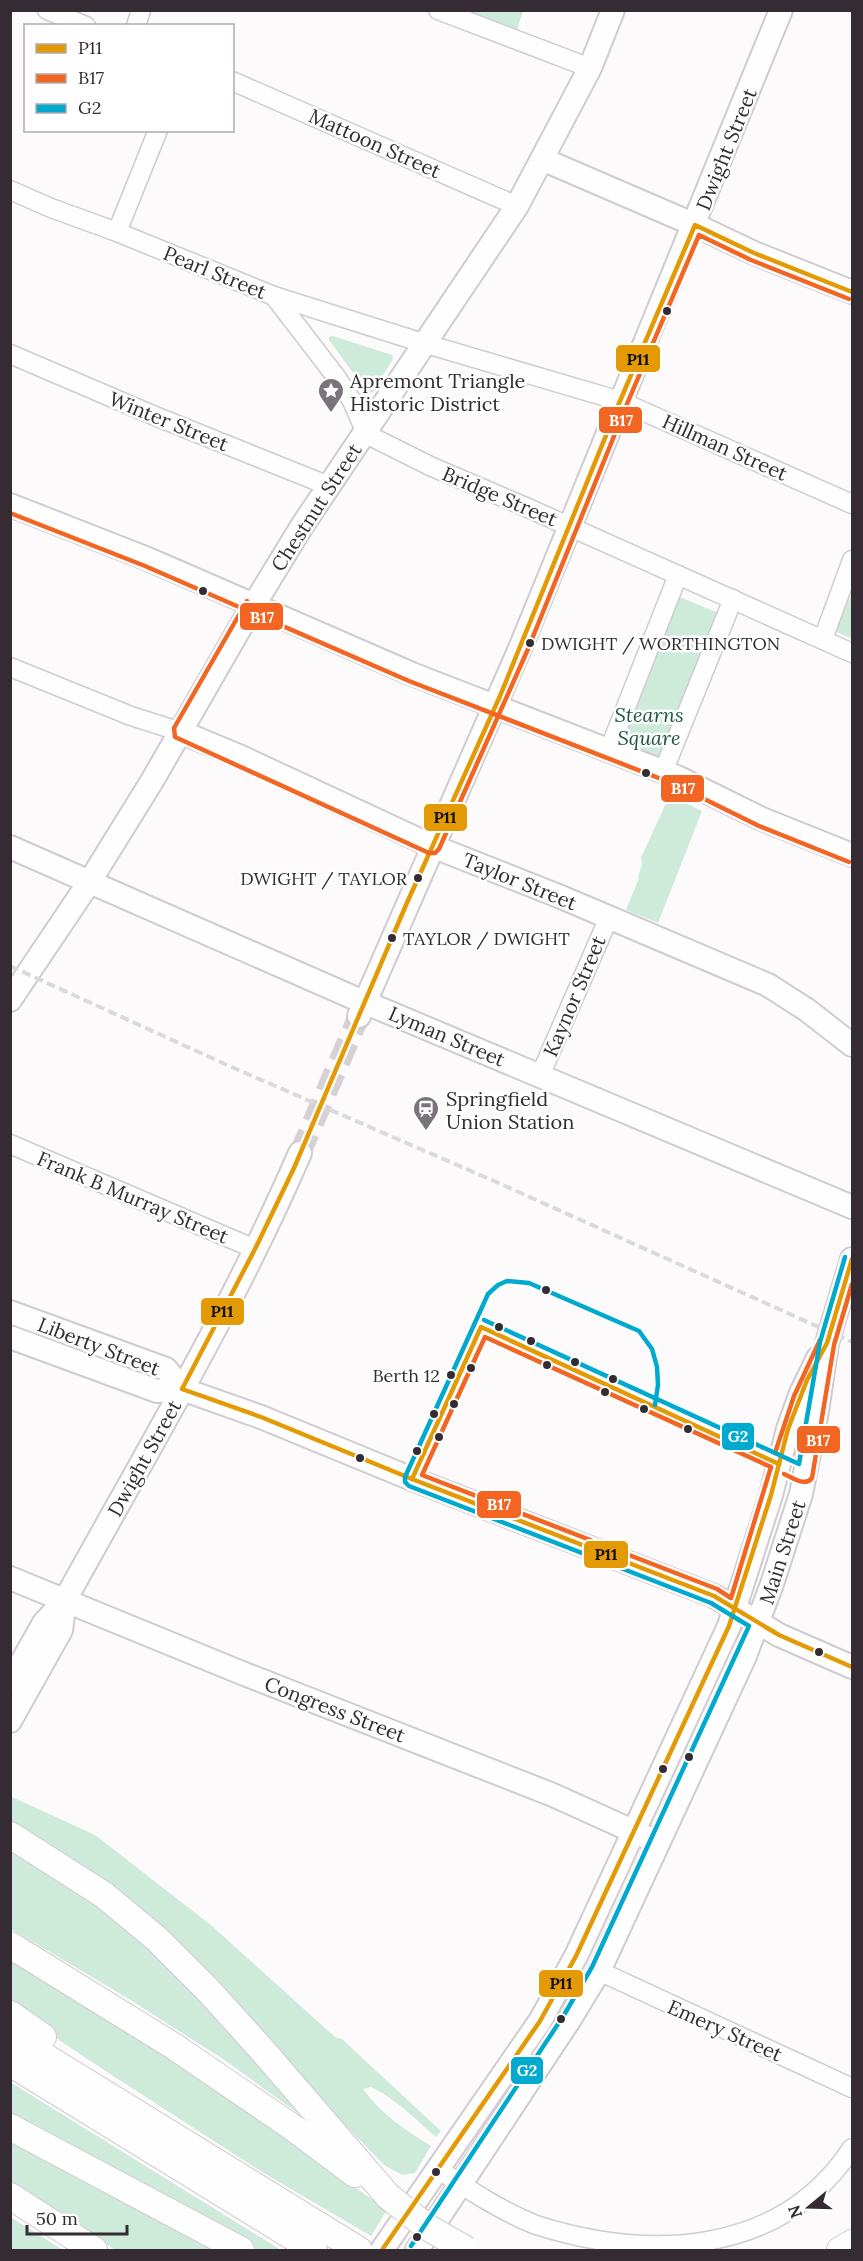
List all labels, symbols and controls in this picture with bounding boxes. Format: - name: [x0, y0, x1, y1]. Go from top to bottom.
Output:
- legend: [24, 24, 234, 132]
- text: P11: [78, 36, 102, 59]
- text: B17: [78, 66, 104, 89]
- street label: Dwight Street: [690, 84, 762, 214]
- text: G2: [78, 96, 101, 119]
- street label: Mattoon Street: [305, 103, 445, 183]
- street label: Pearl Street: [160, 240, 270, 304]
- unlabelled marker: [661, 305, 673, 317]
- line badge: P11: [615, 344, 661, 373]
- text: P11: [626, 349, 650, 369]
- place label: Apremont Triangle Historic District: [349, 368, 526, 416]
- place icon: Apremont Triangle Historic District: [316, 376, 346, 414]
- street label: Winter Street: [106, 386, 232, 456]
- line badge: B17: [598, 406, 643, 434]
- street label: Hillman Street: [659, 408, 792, 486]
- text: B17: [609, 410, 634, 430]
- street label: Chestnut Street: [265, 438, 367, 576]
- street label: Bridge Street: [439, 461, 561, 531]
- unlabelled marker: [197, 585, 209, 597]
- line badge: B17: [239, 602, 284, 631]
- text: B17: [250, 607, 275, 627]
- place label: DWIGHT / WORTHINGTON: [541, 632, 780, 655]
- marker: DWIGHT / WORTHINGTON: [524, 637, 536, 649]
- park label: Stearns Square: [614, 702, 684, 750]
- unlabelled marker: [640, 767, 652, 779]
- line badge: B17: [660, 774, 705, 803]
- text: B17: [671, 778, 696, 798]
- line badge: P11: [423, 803, 468, 832]
- text: P11: [433, 807, 457, 827]
- street label: Taylor Street: [459, 847, 581, 915]
- place label: DWIGHT / TAYLOR: [240, 867, 408, 890]
- marker: DWIGHT / TAYLOR: [412, 872, 424, 884]
- place label: TAYLOR / DWIGHT: [403, 927, 570, 950]
- marker: TAYLOR / DWIGHT: [386, 932, 398, 944]
- street label: Kaynor Street: [537, 932, 611, 1060]
- street label: Lyman Street: [385, 1000, 509, 1072]
- place label: Springfield Union Station: [446, 1086, 574, 1134]
- station icon: Springfield Union Station: [411, 1094, 441, 1132]
- street label: Frank B Murray Street: [34, 1145, 233, 1249]
- unlabelled marker: [540, 1284, 552, 1296]
- line badge: P11: [200, 1297, 245, 1326]
- text: P11: [210, 1301, 234, 1321]
- street label: Liberty Street: [34, 1311, 164, 1381]
- unlabelled marker: [493, 1321, 505, 1333]
- unlabelled marker: [525, 1335, 537, 1347]
- unlabelled marker: [569, 1356, 581, 1368]
- unlabelled marker: [541, 1359, 553, 1371]
- unlabelled marker: [465, 1362, 477, 1374]
- place label: Berth 12: [372, 1364, 440, 1387]
- marker: Berth 12: [445, 1369, 457, 1381]
- unlabelled marker: [607, 1373, 619, 1385]
- unlabelled marker: [599, 1386, 611, 1398]
- street label: Dwight Street: [102, 1395, 186, 1521]
- unlabelled marker: [448, 1398, 460, 1410]
- unlabelled marker: [638, 1403, 650, 1415]
- unlabelled marker: [428, 1408, 440, 1420]
- line badge: G2: [721, 1422, 755, 1451]
- unlabelled marker: [682, 1423, 694, 1435]
- line badge: B17: [796, 1425, 841, 1454]
- text: G2: [728, 1426, 748, 1446]
- text: B17: [806, 1430, 831, 1450]
- unlabelled marker: [433, 1431, 445, 1443]
- unlabelled marker: [411, 1445, 423, 1457]
- unlabelled marker: [354, 1452, 366, 1464]
- line badge: B17: [476, 1490, 522, 1519]
- text: B17: [487, 1494, 512, 1514]
- street label: Main Street: [753, 1496, 811, 1607]
- line badge: P11: [583, 1540, 629, 1569]
- text: P11: [594, 1544, 618, 1564]
- unlabelled marker: [813, 1646, 825, 1658]
- street label: Congress Street: [261, 1671, 409, 1747]
- unlabelled marker: [683, 1751, 695, 1763]
- unlabelled marker: [657, 1763, 669, 1775]
- line badge: P11: [538, 1969, 584, 1998]
- text: P11: [549, 1973, 573, 1993]
- street label: Emery Street: [664, 1994, 786, 2066]
- unlabelled marker: [555, 2013, 567, 2025]
- line badge: G2: [510, 2056, 544, 2085]
- text: G2: [517, 2060, 537, 2080]
- unlabelled marker: [430, 2166, 442, 2178]
- north arrow: [779, 2177, 839, 2237]
- scale bar: [27, 2198, 128, 2236]
- text: N: [783, 2203, 806, 2221]
- text: 50 m: [36, 2207, 78, 2230]
- unlabelled marker: [411, 2231, 423, 2243]

